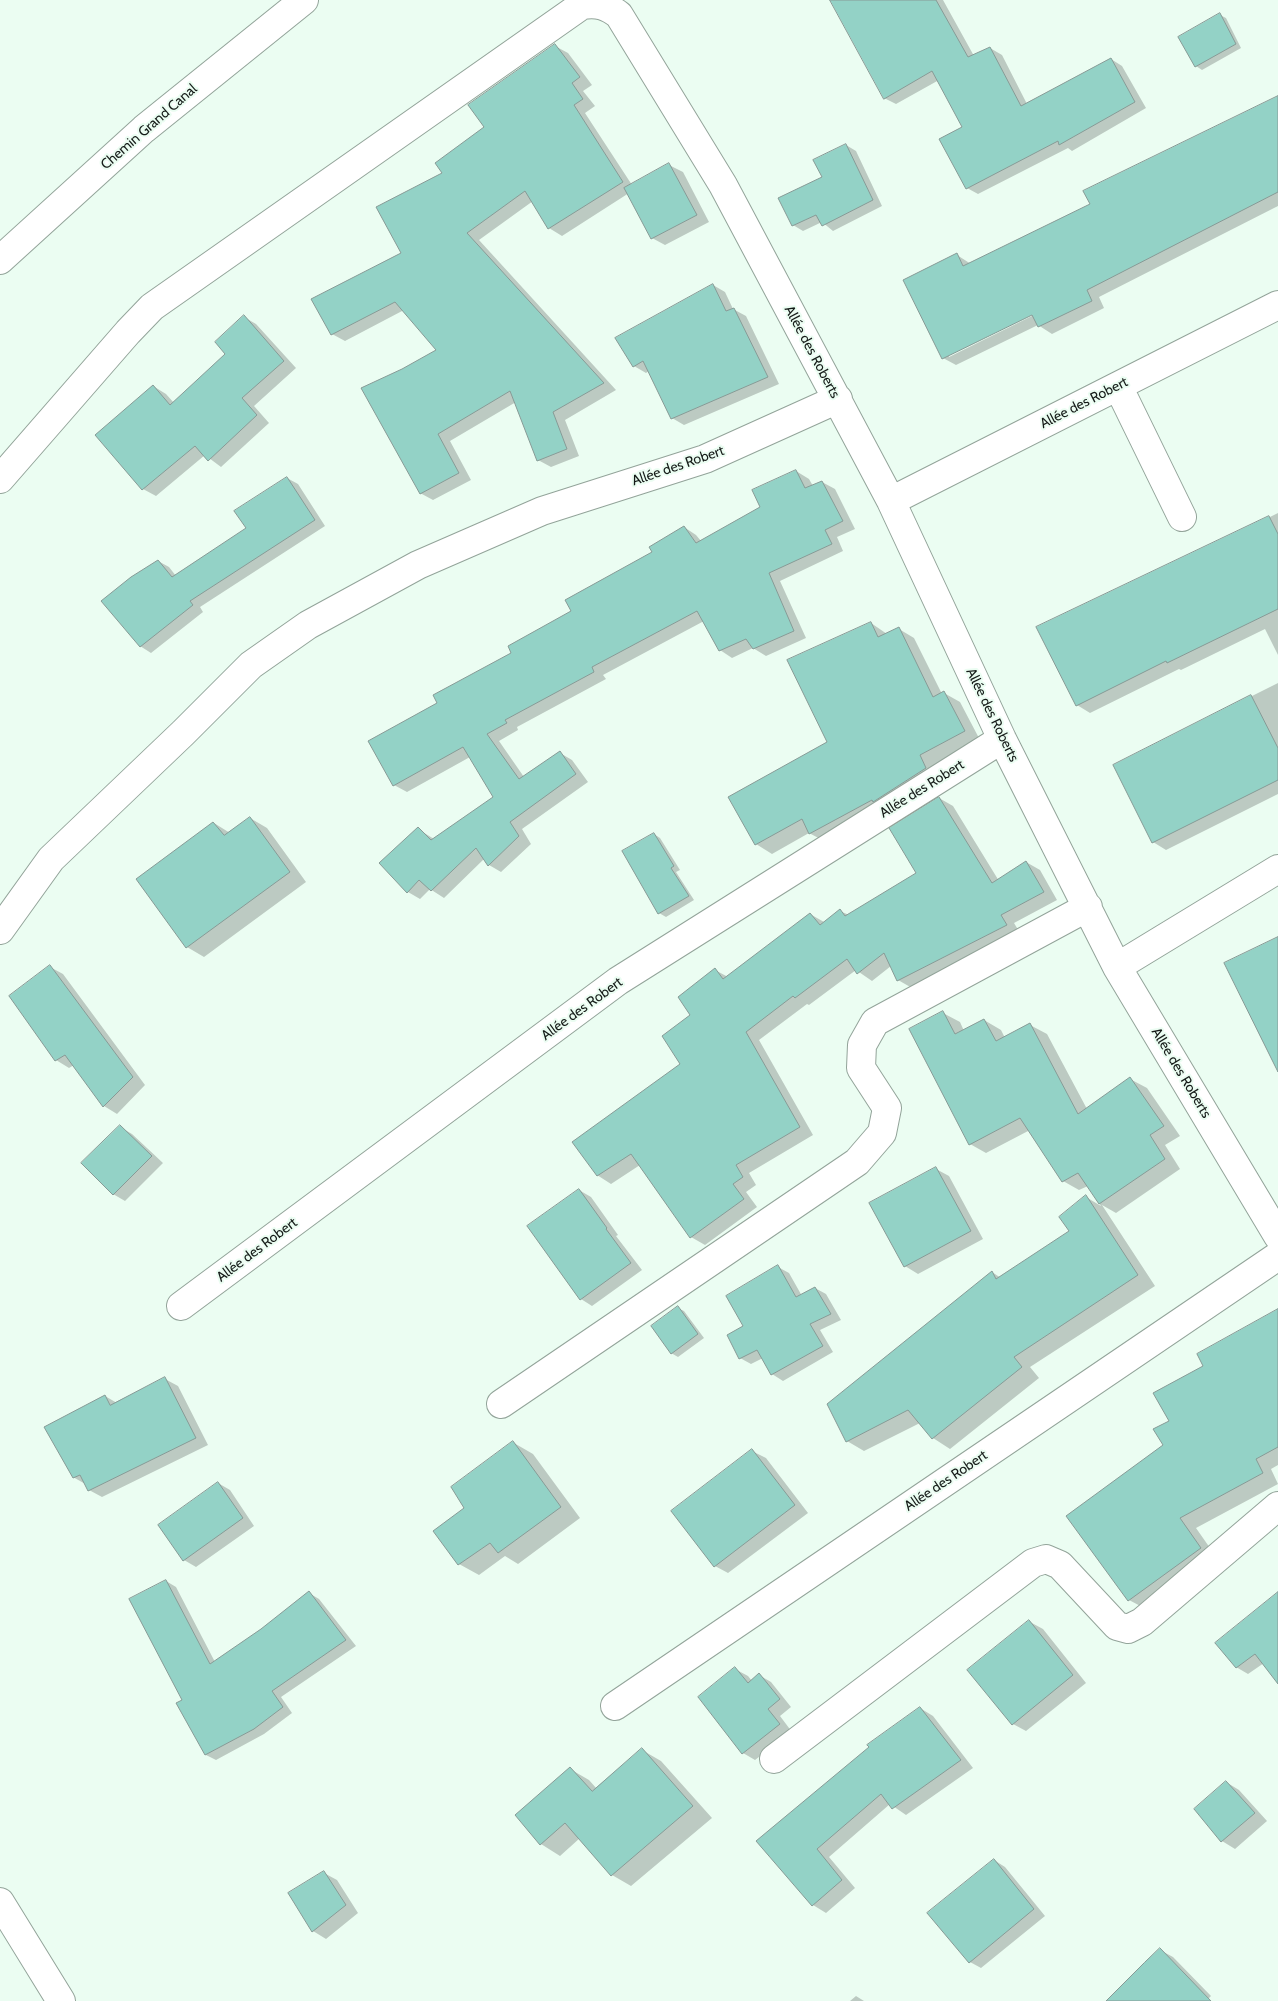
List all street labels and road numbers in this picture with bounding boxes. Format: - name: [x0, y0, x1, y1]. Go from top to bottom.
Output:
- street label: Chemin Grand Canal: [97, 81, 201, 173]
- street label: Allée des Roberts: [781, 303, 843, 401]
- street label: Allée des Robert: [1037, 374, 1131, 432]
- street label: Allée des Robert: [630, 442, 726, 490]
- street label: Allée des Roberts: [962, 665, 1022, 765]
- street label: Allée des Robert: [877, 756, 967, 822]
- street label: Allée des Robert: [538, 974, 626, 1044]
- street label: Allée des Roberts: [1147, 1025, 1215, 1121]
- street label: Allée des Robert: [213, 1214, 301, 1286]
- street label: Allée des Robert: [901, 1447, 991, 1515]

